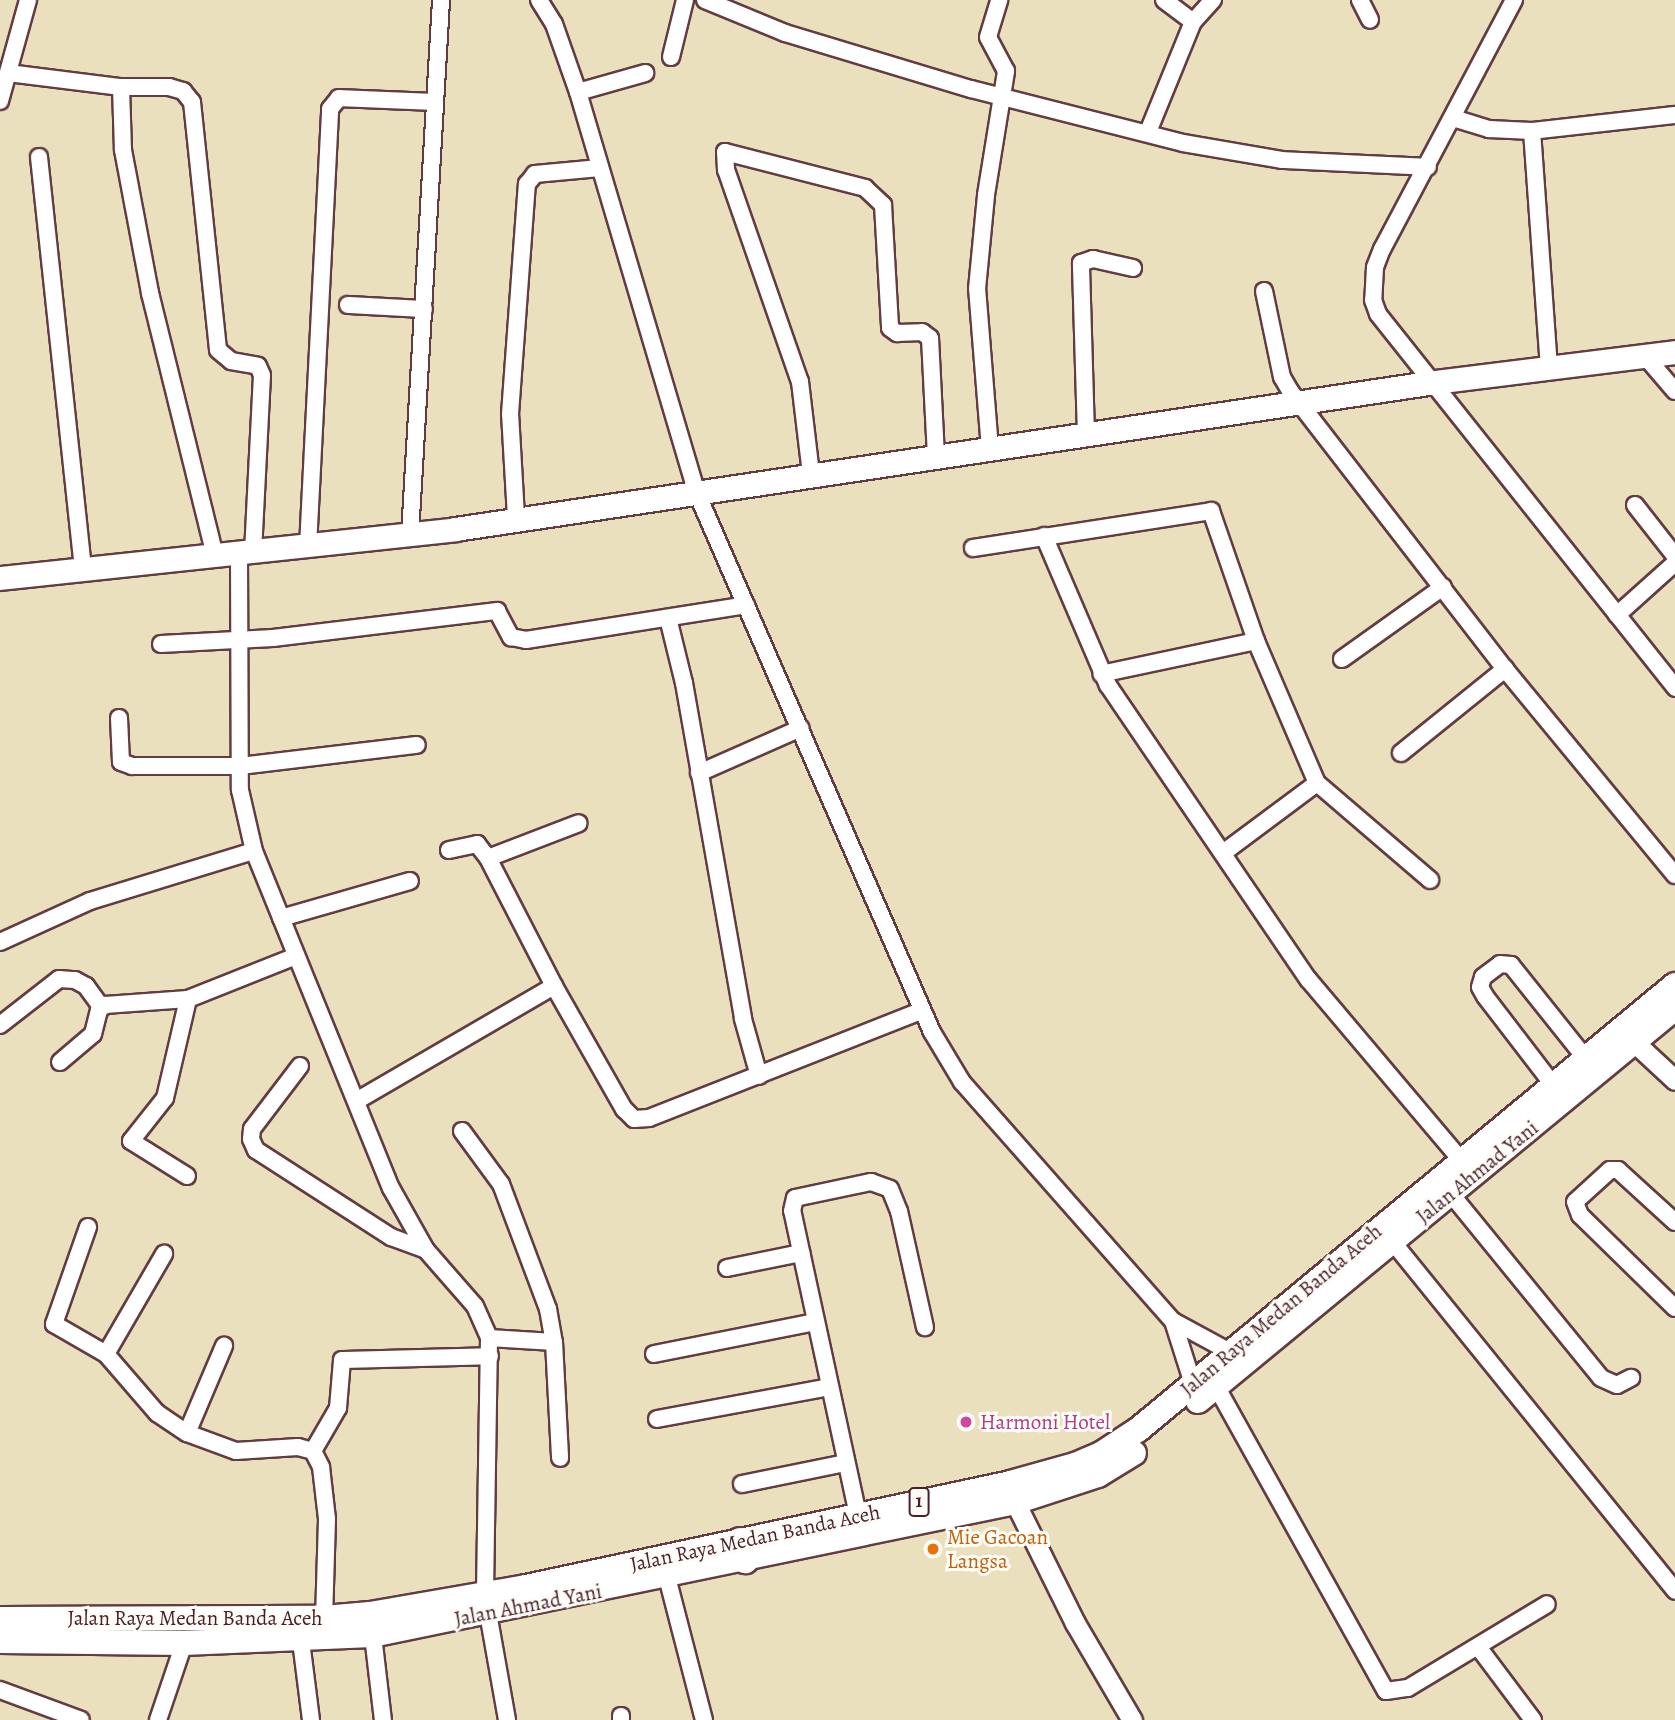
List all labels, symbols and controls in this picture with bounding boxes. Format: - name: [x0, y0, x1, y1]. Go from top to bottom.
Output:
- street label: Jalan Ahmad Yani: [1411, 1115, 1543, 1229]
- street label: Jalan Raya Medan Banda Aceh: [1175, 1218, 1387, 1402]
- place label: Harmoni Hotel: [980, 1409, 1110, 1435]
- marker: Harmoni Hotel: [958, 1414, 974, 1430]
- road number: 1: [908, 1486, 930, 1518]
- street label: Jalan Raya Medan Banda Aceh: [628, 1499, 882, 1577]
- place label: Mie Gacoan Langsa: [947, 1524, 1048, 1574]
- marker: Mie Gacoan Langsa: [925, 1541, 941, 1557]
- street label: Jalan Ahmad Yani: [452, 1578, 604, 1632]
- street label: Jalan Raya Medan Banda Aceh: [67, 1605, 323, 1631]

